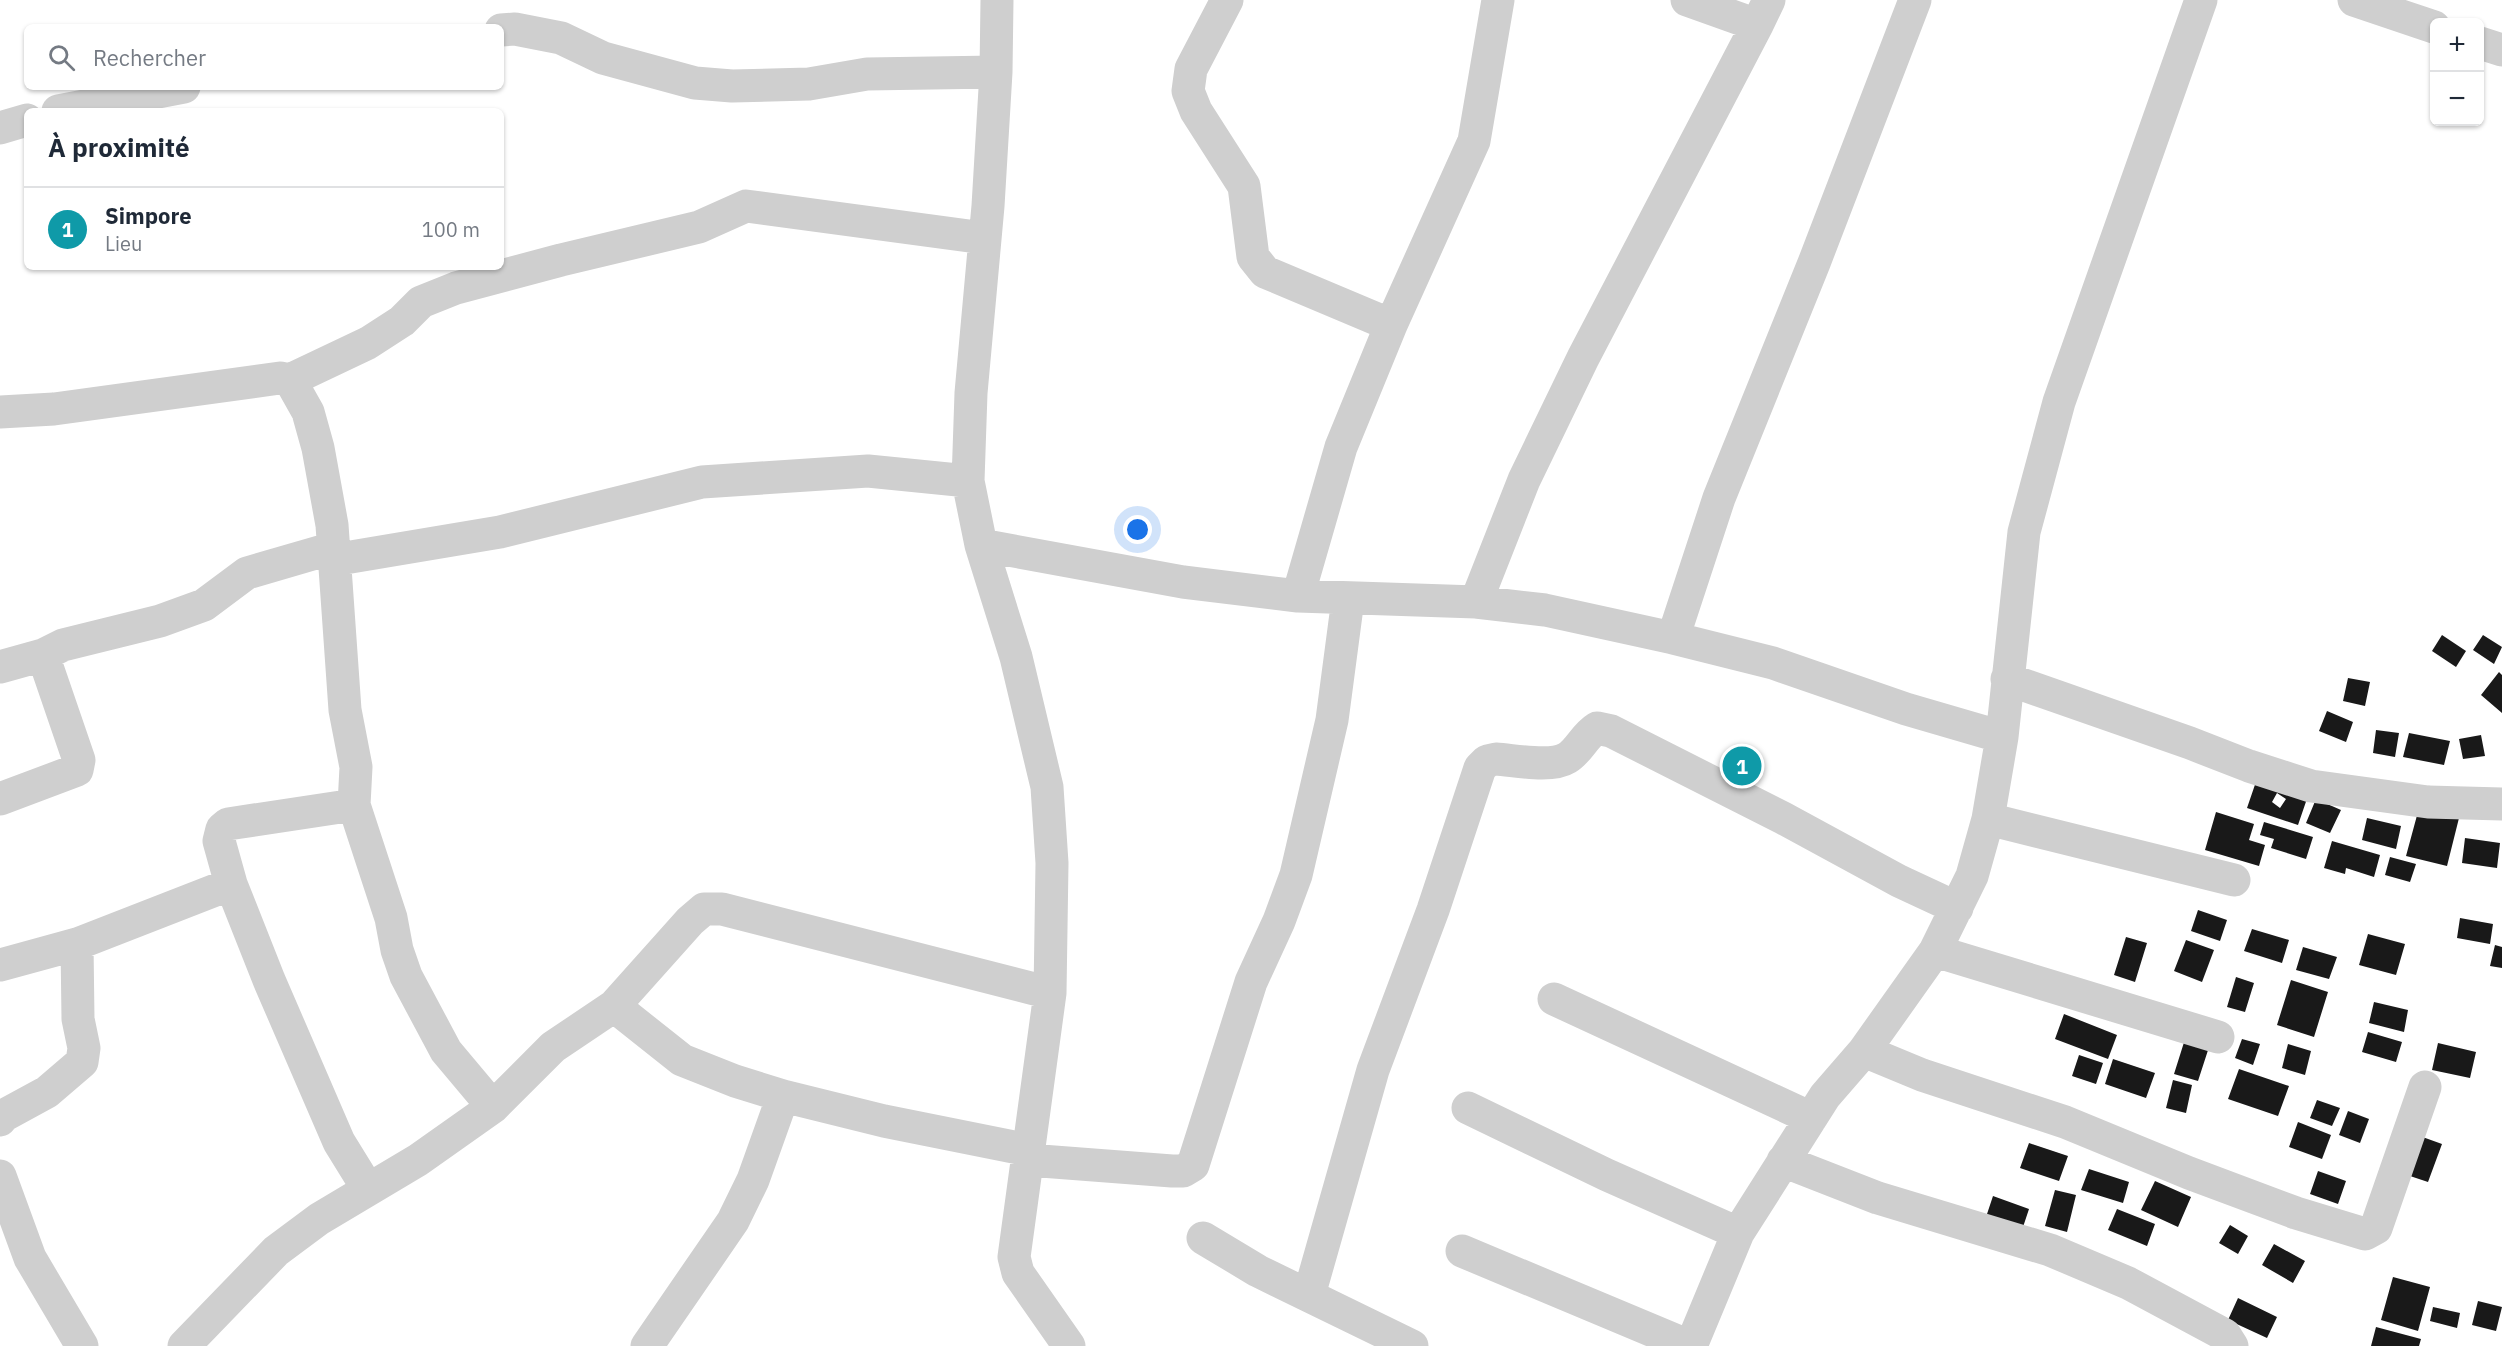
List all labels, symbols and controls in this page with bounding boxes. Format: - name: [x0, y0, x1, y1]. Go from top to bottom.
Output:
- map controls: [2430, 18, 2484, 126]
- button: +: [2430, 18, 2484, 72]
- search box: [24, 24, 504, 90]
- icon: search: [45, 41, 78, 74]
- text: Rechercher: [93, 43, 206, 72]
- button: −: [2430, 72, 2484, 126]
- text: À proximité: [48, 130, 190, 164]
- text: Simpore: [105, 201, 192, 230]
- text: 1: [62, 216, 74, 243]
- text: 100 m: [422, 216, 480, 243]
- text: Lieu: [105, 230, 142, 257]
- your location: [1123, 515, 1152, 544]
- pin: 1: [1722, 744, 1762, 789]

